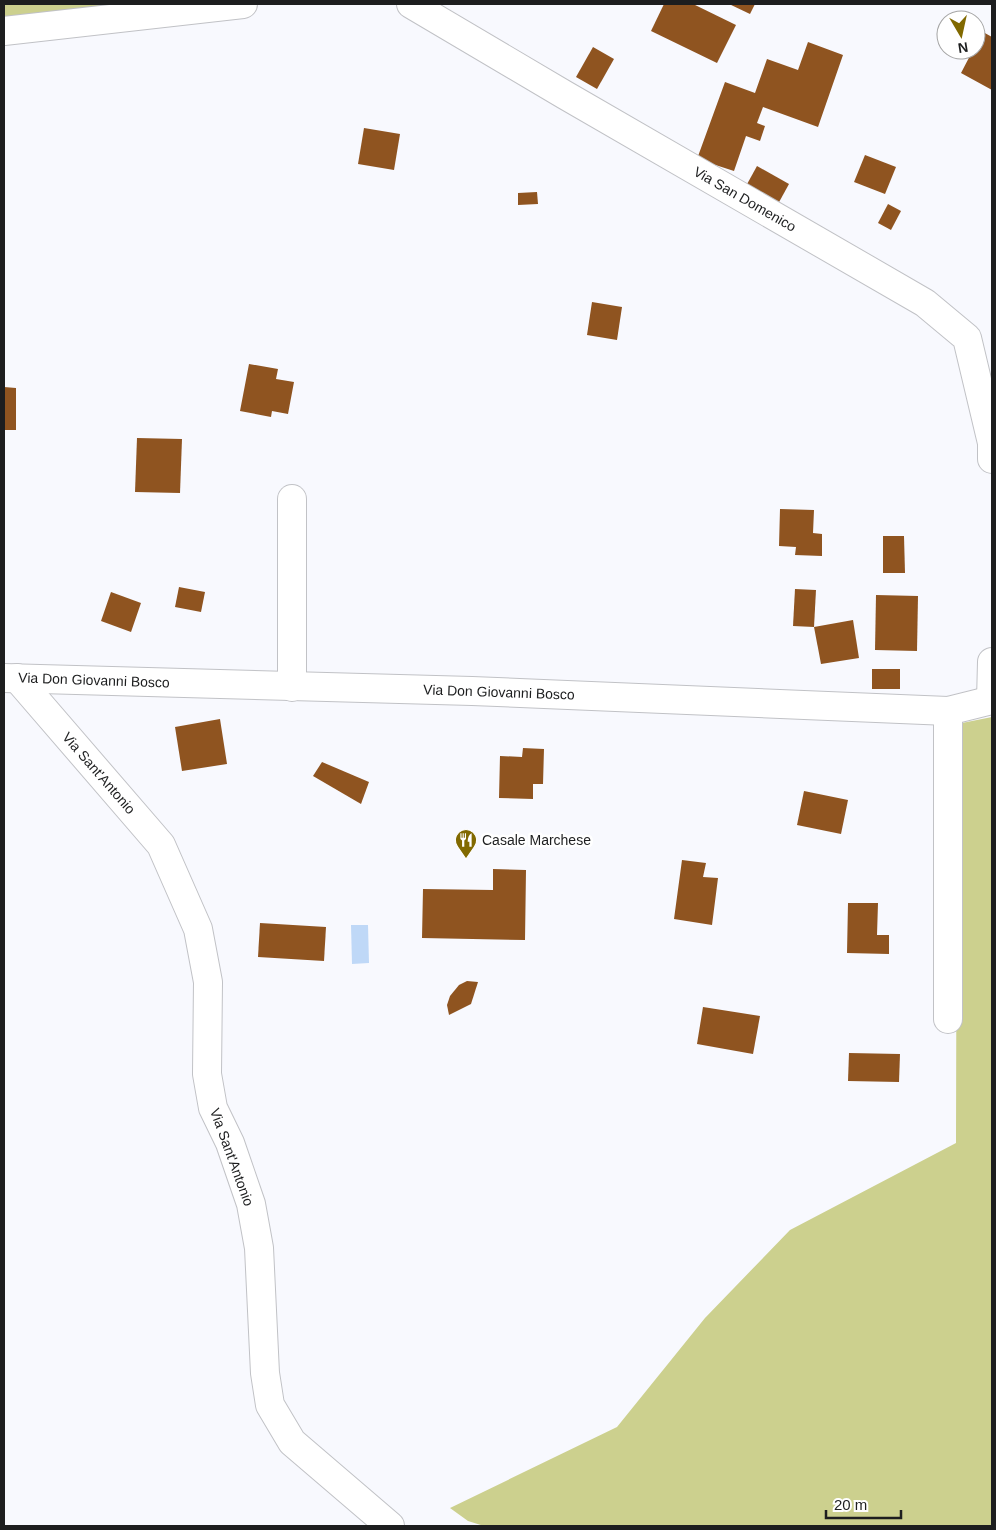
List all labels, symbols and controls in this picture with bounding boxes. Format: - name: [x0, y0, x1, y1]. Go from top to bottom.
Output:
- north arrow: [936, 10, 986, 60]
- text: N: [957, 39, 969, 57]
- street label: Via San Domenico: [691, 163, 799, 235]
- street label: Via Don Giovanni Bosco: [18, 669, 170, 691]
- street label: Via Don Giovanni Bosco: [423, 681, 575, 703]
- street label: Via Sant'Antonio: [59, 729, 139, 817]
- restaurant icon: Casale Marchese: [454, 828, 478, 859]
- place label: Casale Marchese: [482, 832, 591, 848]
- street label: Via Sant'Antonio: [207, 1106, 257, 1208]
- scale bar: [826, 1488, 901, 1520]
- text: 20 m: [834, 1496, 867, 1513]

